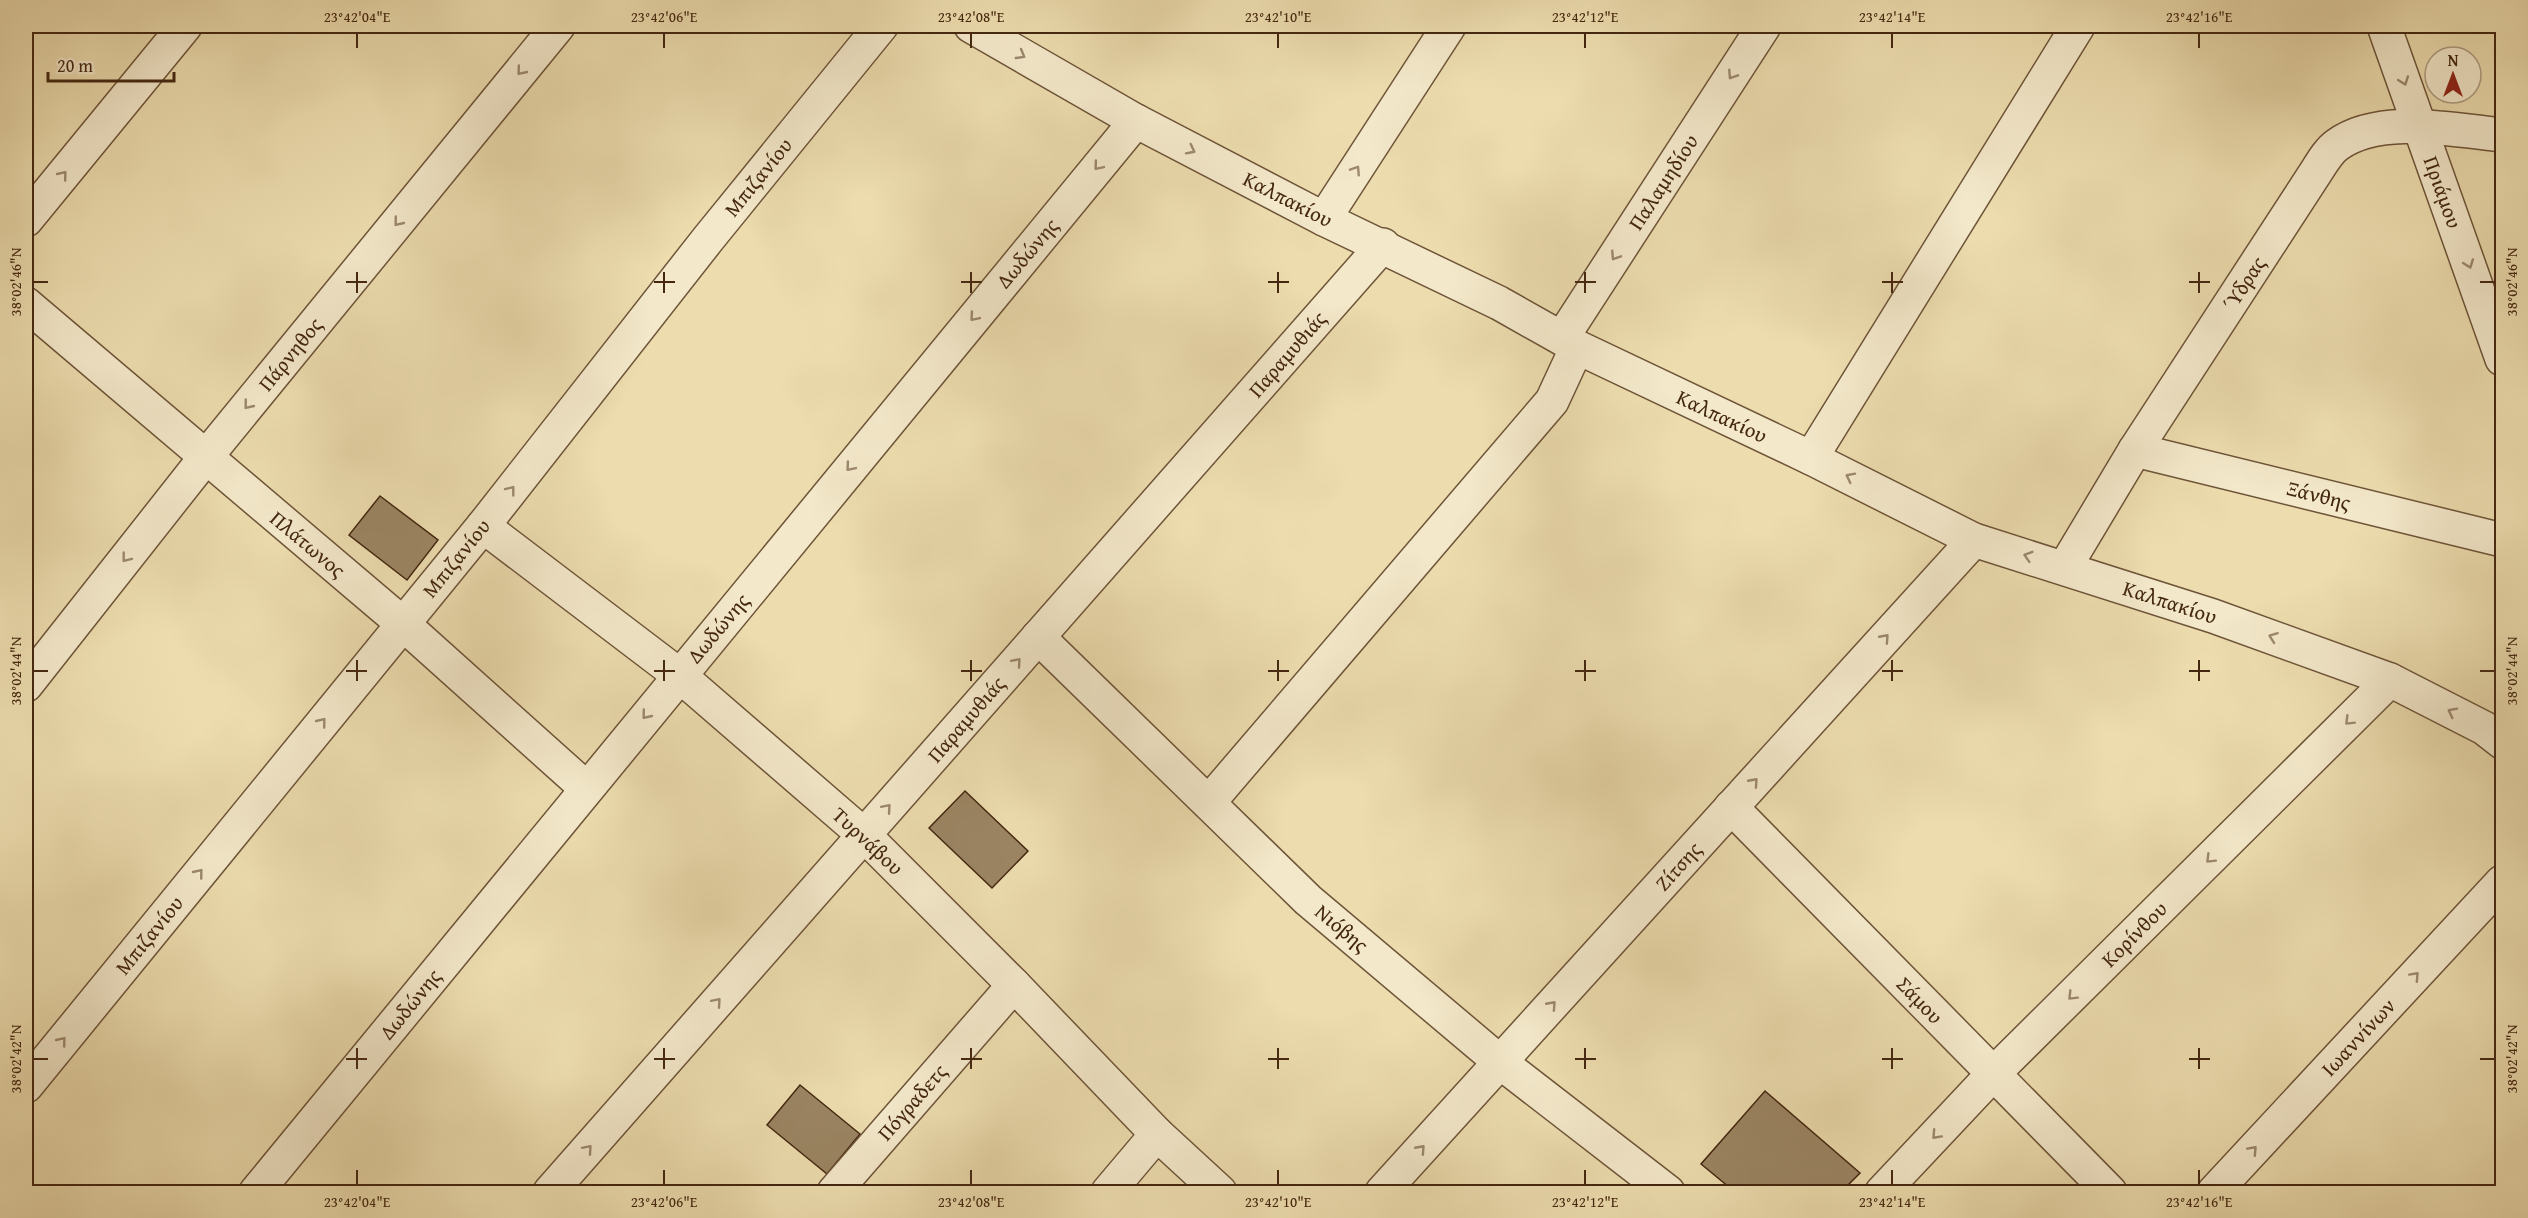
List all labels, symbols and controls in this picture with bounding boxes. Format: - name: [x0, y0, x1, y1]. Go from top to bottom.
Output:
- text: 23°42'04"E: [324, 6, 391, 27]
- text: 23°42'06"E: [631, 6, 698, 27]
- text: 23°42'08"E: [938, 6, 1005, 27]
- text: 23°42'10"E: [1245, 6, 1312, 27]
- text: 23°42'12"E: [1552, 6, 1619, 27]
- text: 23°42'14"E: [1859, 6, 1926, 27]
- text: 23°42'16"E: [2166, 6, 2233, 27]
- scale bar: [48, 45, 174, 83]
- north arrow: [2423, 45, 2483, 105]
- one-way arrow: [1015, 48, 1025, 59]
- text: N: [2448, 48, 2459, 72]
- text: 20 m: [57, 52, 93, 79]
- one-way arrow: [517, 64, 528, 75]
- one-way arrow: [1729, 68, 1740, 79]
- one-way arrow: [2396, 75, 2409, 85]
- street label: Παλαμηδίου: [1620, 128, 1706, 236]
- street label: Μπιζανίου: [716, 131, 800, 223]
- one-way arrow: [1185, 143, 1196, 154]
- street label: Πριάμου: [2416, 152, 2470, 232]
- one-way arrow: [1095, 159, 1106, 170]
- street label: Καλπακίου: [1238, 163, 1338, 235]
- one-way arrow: [1349, 166, 1360, 177]
- one-way arrow: [55, 171, 66, 182]
- street label: Δωδώνης: [988, 211, 1066, 295]
- one-way arrow: [394, 215, 405, 226]
- text: 38°02'46"N: [5, 247, 26, 316]
- text: 38°02'46"N: [2501, 247, 2522, 316]
- one-way arrow: [1611, 249, 1622, 260]
- street label: Ύδρας: [2215, 250, 2273, 316]
- one-way arrow: [2462, 258, 2475, 269]
- street label: Παραμυθιάς: [1241, 304, 1334, 404]
- street label: Πάρνηθος: [250, 310, 330, 398]
- one-way arrow: [971, 310, 982, 321]
- street label: Καλπακίου: [1672, 381, 1773, 451]
- one-way arrow: [244, 398, 255, 409]
- one-way arrow: [847, 460, 858, 471]
- street label: Ξάνθης: [2284, 472, 2354, 518]
- one-way arrow: [1845, 473, 1856, 485]
- one-way arrow: [504, 485, 515, 496]
- street label: Πλάτωνος: [263, 503, 353, 585]
- street label: Μπιζανίου: [414, 512, 498, 604]
- one-way arrow: [123, 551, 134, 562]
- one-way arrow: [2023, 551, 2034, 563]
- street label: Καλπακίου: [2119, 572, 2221, 632]
- street label: Δωδώνης: [679, 586, 757, 670]
- one-way arrow: [2268, 632, 2278, 645]
- one-way arrow: [1878, 634, 1889, 645]
- text: 38°02'44"N: [5, 636, 26, 705]
- text: 38°02'44"N: [2501, 636, 2522, 705]
- one-way arrow: [1010, 658, 1021, 669]
- street label: Παραμυθιάς: [920, 669, 1013, 769]
- one-way arrow: [643, 708, 654, 719]
- one-way arrow: [2448, 708, 2459, 719]
- one-way arrow: [2345, 714, 2356, 725]
- one-way arrow: [314, 718, 325, 729]
- one-way arrow: [1747, 779, 1758, 789]
- street label: Τυρνάβου: [825, 800, 911, 882]
- one-way arrow: [880, 804, 891, 815]
- street label: Ζίτσης: [1647, 834, 1709, 898]
- one-way arrow: [2207, 851, 2218, 862]
- one-way arrow: [191, 869, 202, 880]
- street label: Μπιζανίου: [107, 889, 191, 981]
- street label: Κορίνθου: [2094, 894, 2174, 974]
- street label: Νιόβης: [1308, 896, 1376, 960]
- street label: Δωδώνης: [372, 962, 448, 1046]
- street label: Σάμου: [1890, 969, 1951, 1031]
- one-way arrow: [2408, 972, 2419, 983]
- one-way arrow: [2068, 989, 2078, 1000]
- street label: Ιωαννίνων: [2313, 991, 2403, 1083]
- one-way arrow: [710, 998, 721, 1009]
- one-way arrow: [1545, 1001, 1556, 1011]
- text: 38°02'42"N: [5, 1024, 26, 1093]
- text: 38°02'42"N: [2501, 1024, 2522, 1093]
- one-way arrow: [55, 1037, 66, 1048]
- street label: Πόγραδετς: [870, 1057, 954, 1147]
- one-way arrow: [1932, 1128, 1943, 1139]
- one-way arrow: [581, 1144, 592, 1155]
- one-way arrow: [1414, 1145, 1425, 1156]
- one-way arrow: [2246, 1146, 2257, 1157]
- text: 23°42'04"E: [324, 1191, 391, 1212]
- text: 23°42'06"E: [631, 1191, 698, 1212]
- text: 23°42'08"E: [938, 1191, 1005, 1212]
- text: 23°42'10"E: [1245, 1191, 1312, 1212]
- text: 23°42'12"E: [1552, 1191, 1619, 1212]
- text: 23°42'14"E: [1859, 1191, 1926, 1212]
- text: 23°42'16"E: [2166, 1191, 2233, 1212]

